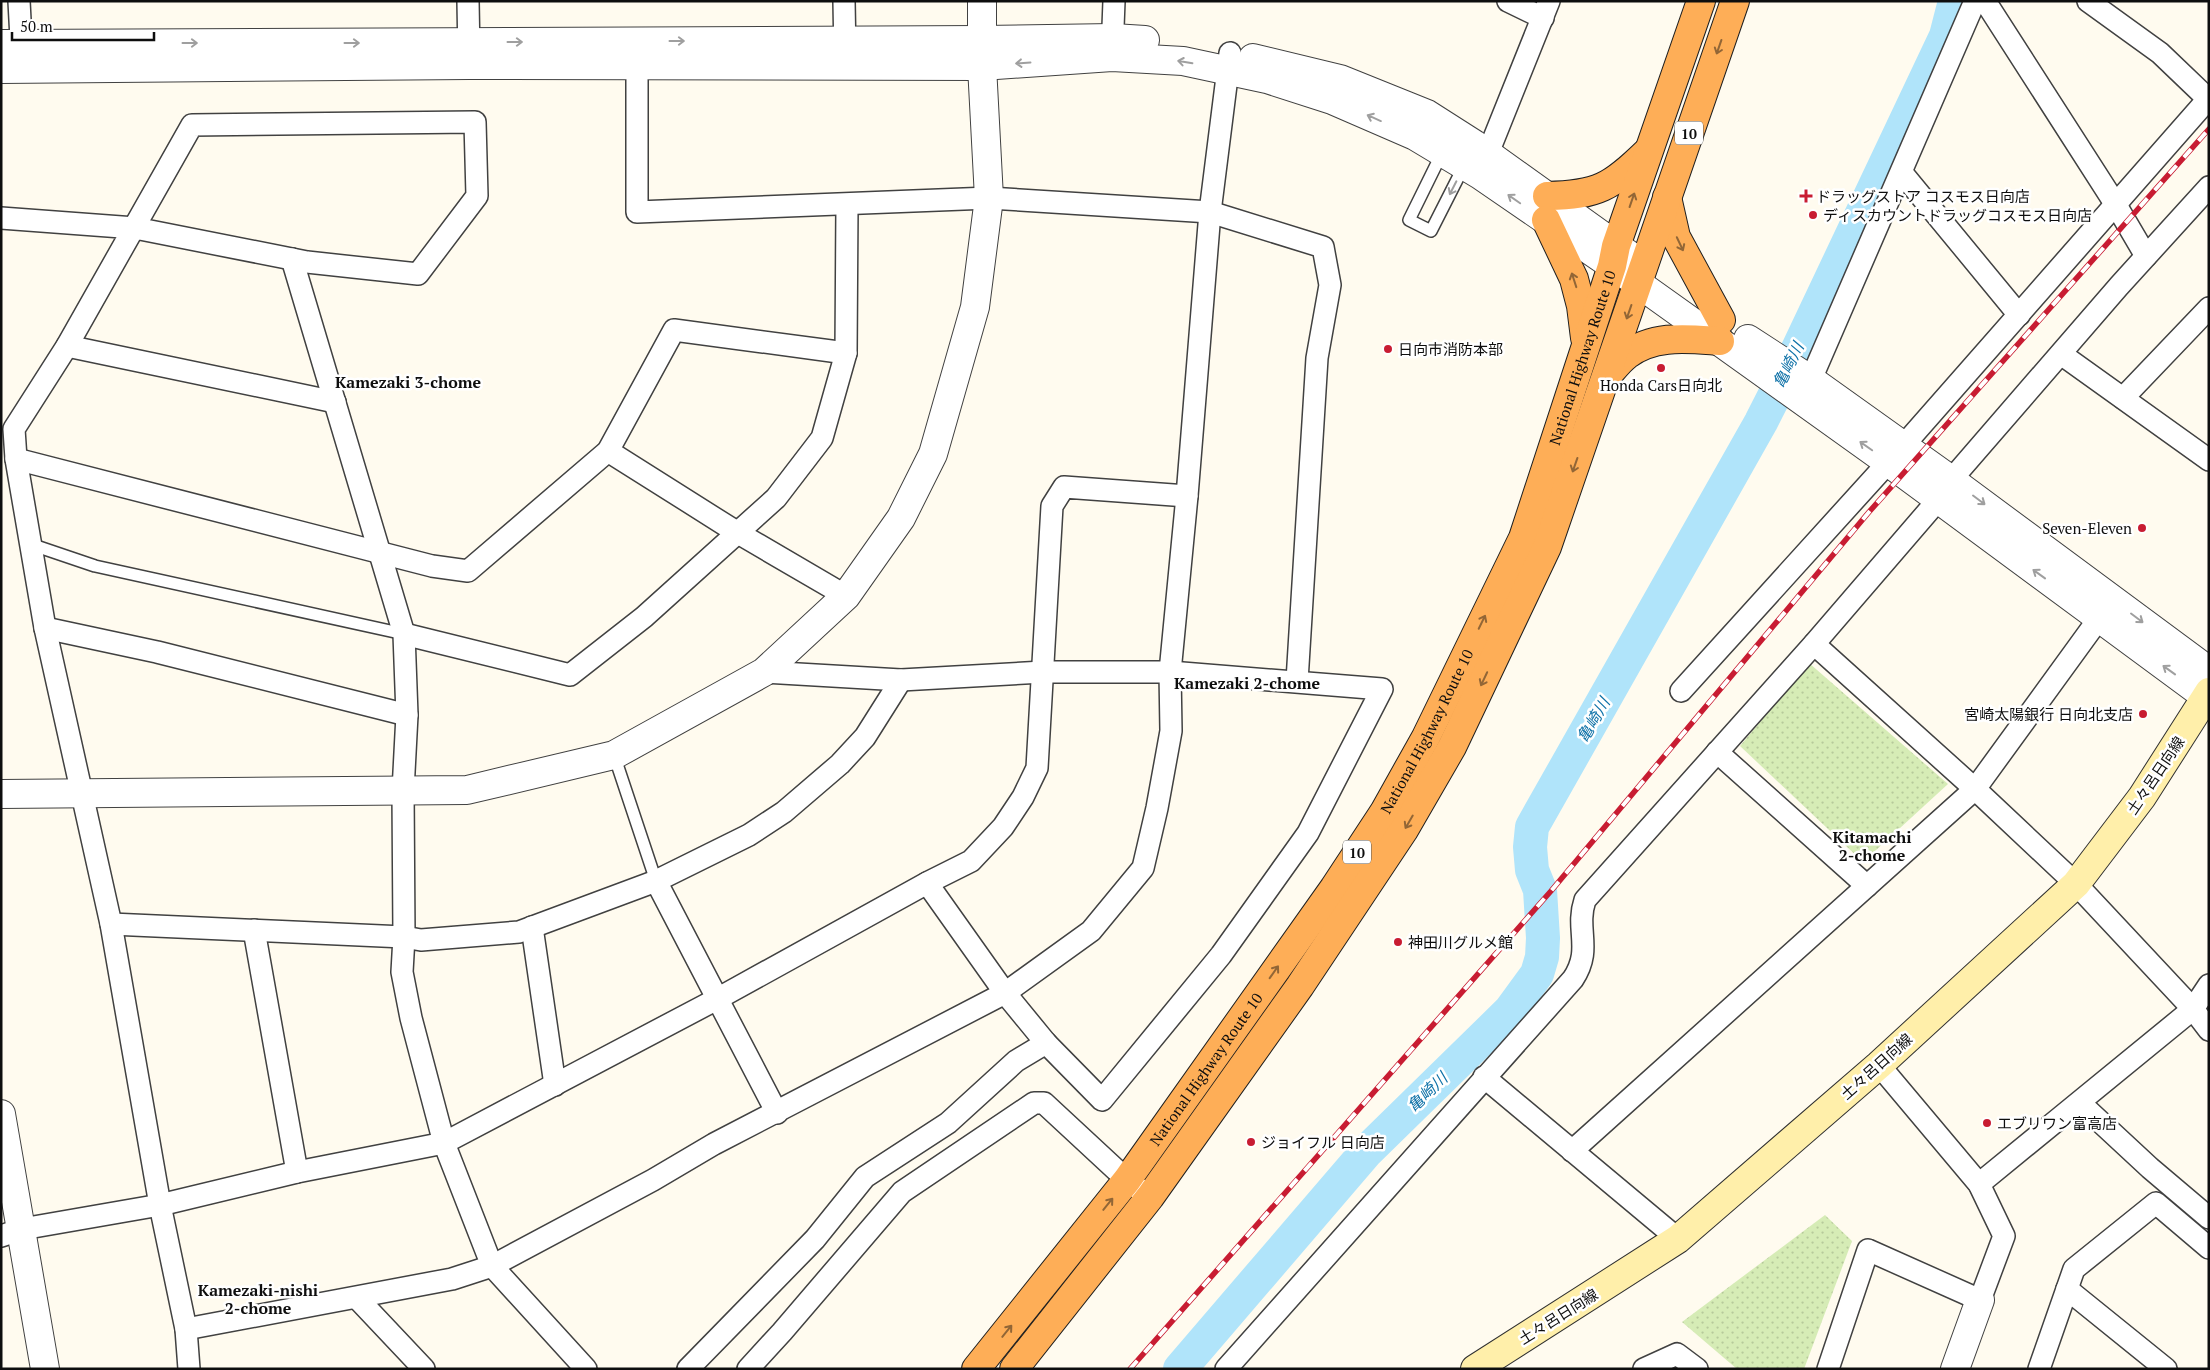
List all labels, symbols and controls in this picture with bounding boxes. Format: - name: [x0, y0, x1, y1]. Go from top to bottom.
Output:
- scale bar: [12, 10, 155, 42]
- text: 50 m: [20, 16, 53, 36]
- one-way arrow: [506, 37, 523, 47]
- one-way arrow: [669, 37, 685, 46]
- one-way arrow: [182, 38, 198, 48]
- one-way arrow: [344, 38, 360, 48]
- one-way arrow: [1714, 39, 1723, 55]
- one-way arrow: [1177, 57, 1193, 67]
- one-way arrow: [1015, 58, 1031, 68]
- one-way arrow: [1367, 112, 1382, 122]
- road number: 10: [1675, 122, 1703, 144]
- one-way arrow: [1448, 181, 1458, 196]
- place label: ドラッグストア コスモス日向店: [1816, 186, 2030, 206]
- marker: ドラッグストア コスモス日向店: [1800, 190, 1812, 202]
- one-way arrow: [1628, 192, 1637, 208]
- one-way arrow: [1507, 193, 1521, 204]
- place label: ディスカウントドラッグコスモス日向店: [1823, 205, 2092, 225]
- marker: ディスカウントドラッグコスモス日向店: [1807, 209, 1819, 221]
- one-way arrow: [1675, 236, 1685, 251]
- street label: National Highway Route 10: [1544, 268, 1620, 447]
- one-way arrow: [1569, 273, 1578, 288]
- one-way arrow: [1624, 303, 1633, 319]
- water label: 亀崎川: [1768, 337, 1809, 391]
- place label: 日向市消防本部: [1398, 339, 1503, 359]
- marker: 日向市消防本部: [1382, 343, 1394, 355]
- marker: Honda Cars日向北: [1655, 362, 1667, 374]
- district label: Kamezaki 3-chome: [335, 371, 482, 393]
- place label: Honda Cars日向北: [1600, 375, 1722, 395]
- one-way arrow: [1859, 441, 1873, 451]
- one-way arrow: [1570, 457, 1580, 473]
- one-way arrow: [1972, 495, 1986, 505]
- place label: Seven-Eleven: [2042, 518, 2132, 538]
- marker: Seven-Eleven: [2136, 522, 2148, 534]
- one-way arrow: [2032, 568, 2046, 579]
- one-way arrow: [2130, 613, 2144, 623]
- one-way arrow: [1477, 615, 1487, 630]
- street label: National Highway Route 10: [1375, 646, 1477, 817]
- one-way arrow: [2163, 665, 2177, 675]
- one-way arrow: [1479, 671, 1489, 686]
- district label: Kamezaki 2-chome: [1174, 672, 1321, 694]
- water label: 亀崎川: [1571, 692, 1616, 746]
- place label: 宮崎太陽銀行 日向北支店: [1964, 704, 2133, 724]
- marker: 宮崎太陽銀行 日向北支店: [2137, 708, 2149, 720]
- street label: 土々呂日向線: [2122, 732, 2188, 818]
- one-way arrow: [1403, 815, 1413, 829]
- district label: Kitamachi 2-chome: [1833, 826, 1911, 866]
- road number: 10: [1343, 840, 1371, 864]
- place label: 神田川グルメ館: [1408, 932, 1513, 952]
- marker: 神田川グルメ館: [1392, 936, 1404, 948]
- one-way arrow: [1269, 965, 1279, 979]
- street label: National Highway Route 10: [1145, 989, 1267, 1149]
- street label: 土々呂日向線: [1836, 1028, 1916, 1104]
- water label: 亀崎川: [1402, 1066, 1453, 1117]
- place label: エブリワン富高店: [1997, 1113, 2117, 1133]
- marker: エブリワン富高店: [1981, 1117, 1993, 1129]
- place label: ジョイフル 日向店: [1261, 1132, 1385, 1152]
- marker: ジョイフル 日向店: [1245, 1136, 1257, 1148]
- one-way arrow: [1103, 1198, 1114, 1211]
- district label: Kamezaki-nishi 2-chome: [198, 1279, 318, 1319]
- street label: 土々呂日向線: [1515, 1284, 1601, 1348]
- one-way arrow: [1001, 1324, 1012, 1337]

